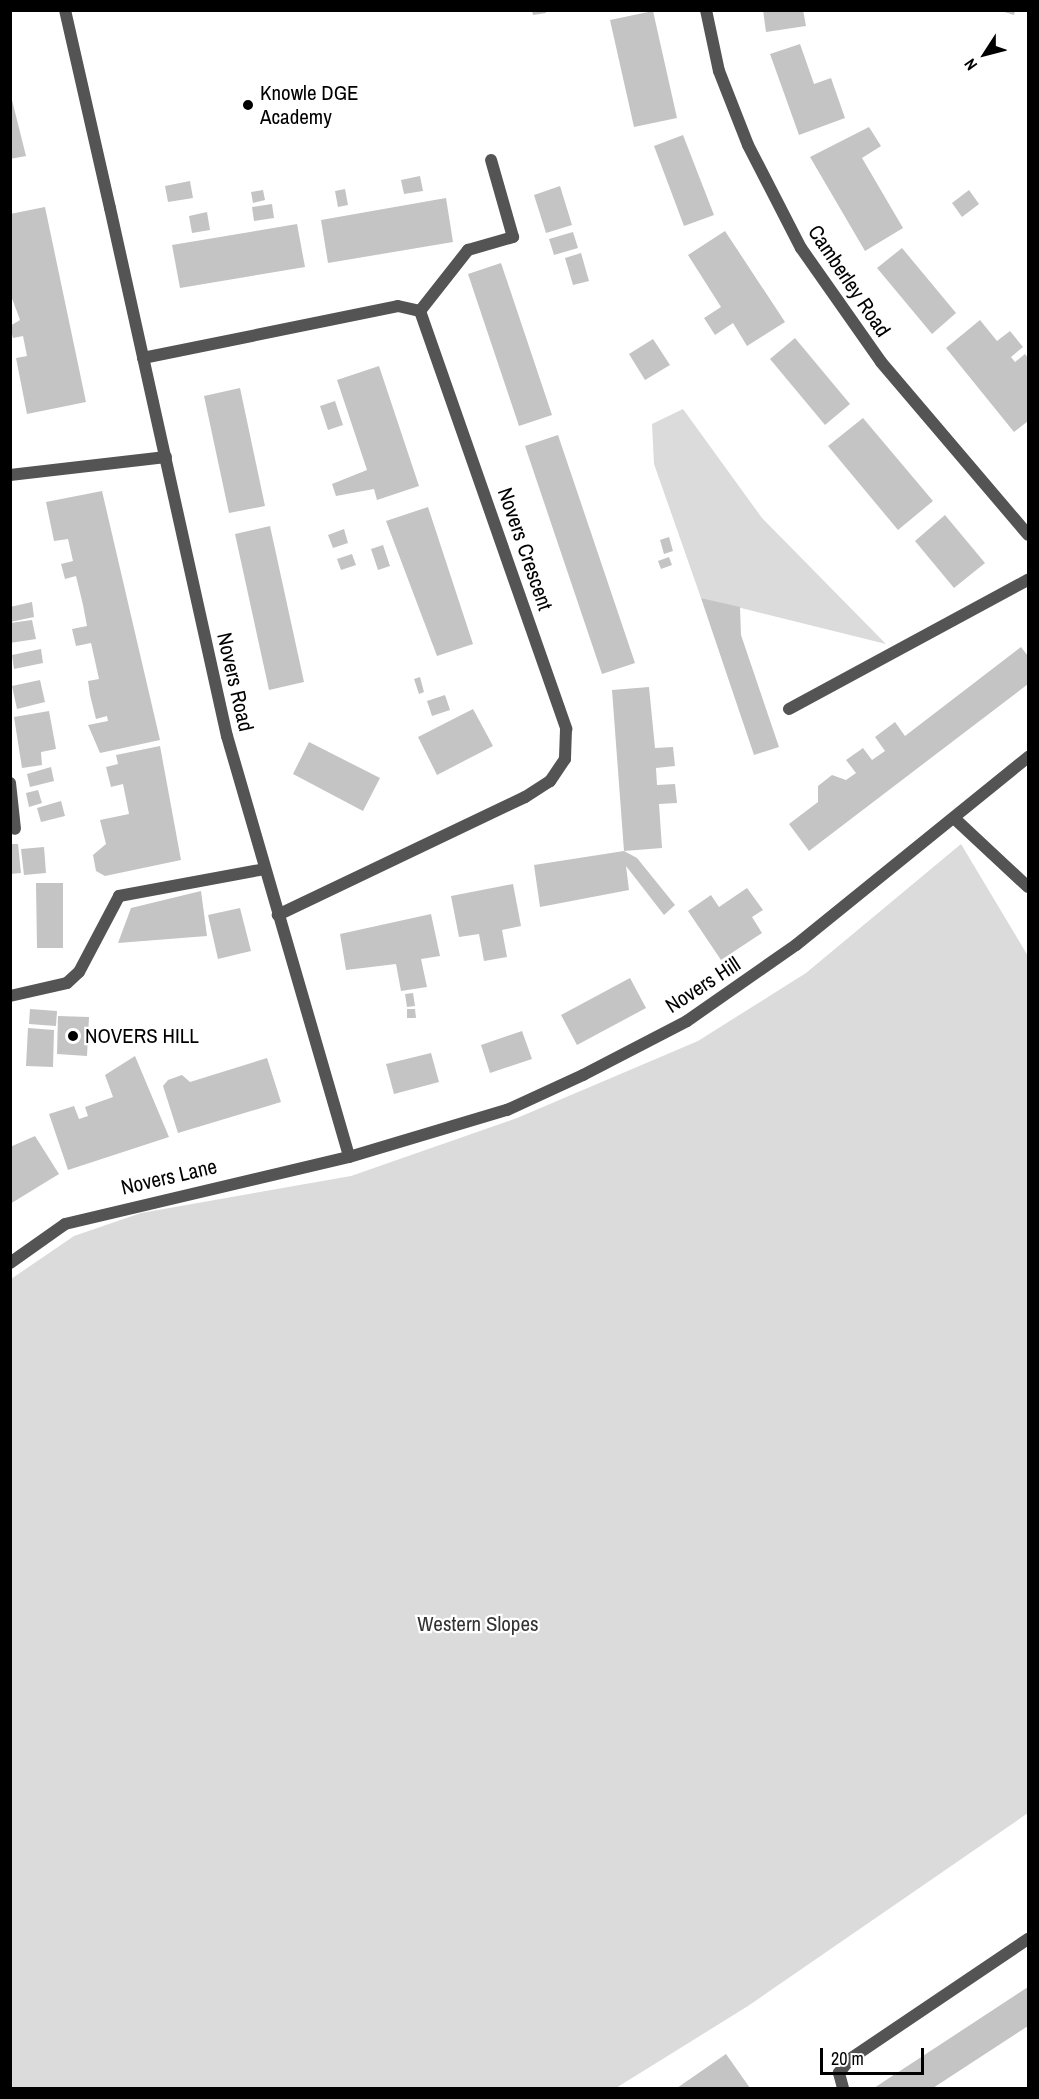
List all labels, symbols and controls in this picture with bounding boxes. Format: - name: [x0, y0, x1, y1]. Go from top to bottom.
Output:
- north arrow: [955, 24, 1015, 84]
- text: N: [959, 54, 982, 75]
- place label: Knowle DGE Academy: [260, 80, 359, 130]
- marker: Knowle DGE Academy: [241, 98, 255, 112]
- street label: Camberley Road: [802, 220, 896, 342]
- street label: Novers Crescent: [492, 484, 558, 614]
- street label: Novers Road: [211, 630, 259, 734]
- street label: Novers Hill: [661, 952, 745, 1018]
- place label: NOVERS HILL: [85, 1023, 199, 1049]
- marker: NOVERS HILL: [66, 1029, 80, 1043]
- street label: Novers Lane: [119, 1154, 219, 1200]
- park label: Western Slopes: [417, 1611, 539, 1637]
- scale bar: [823, 2036, 926, 2074]
- text: 20 m: [831, 2046, 864, 2071]

